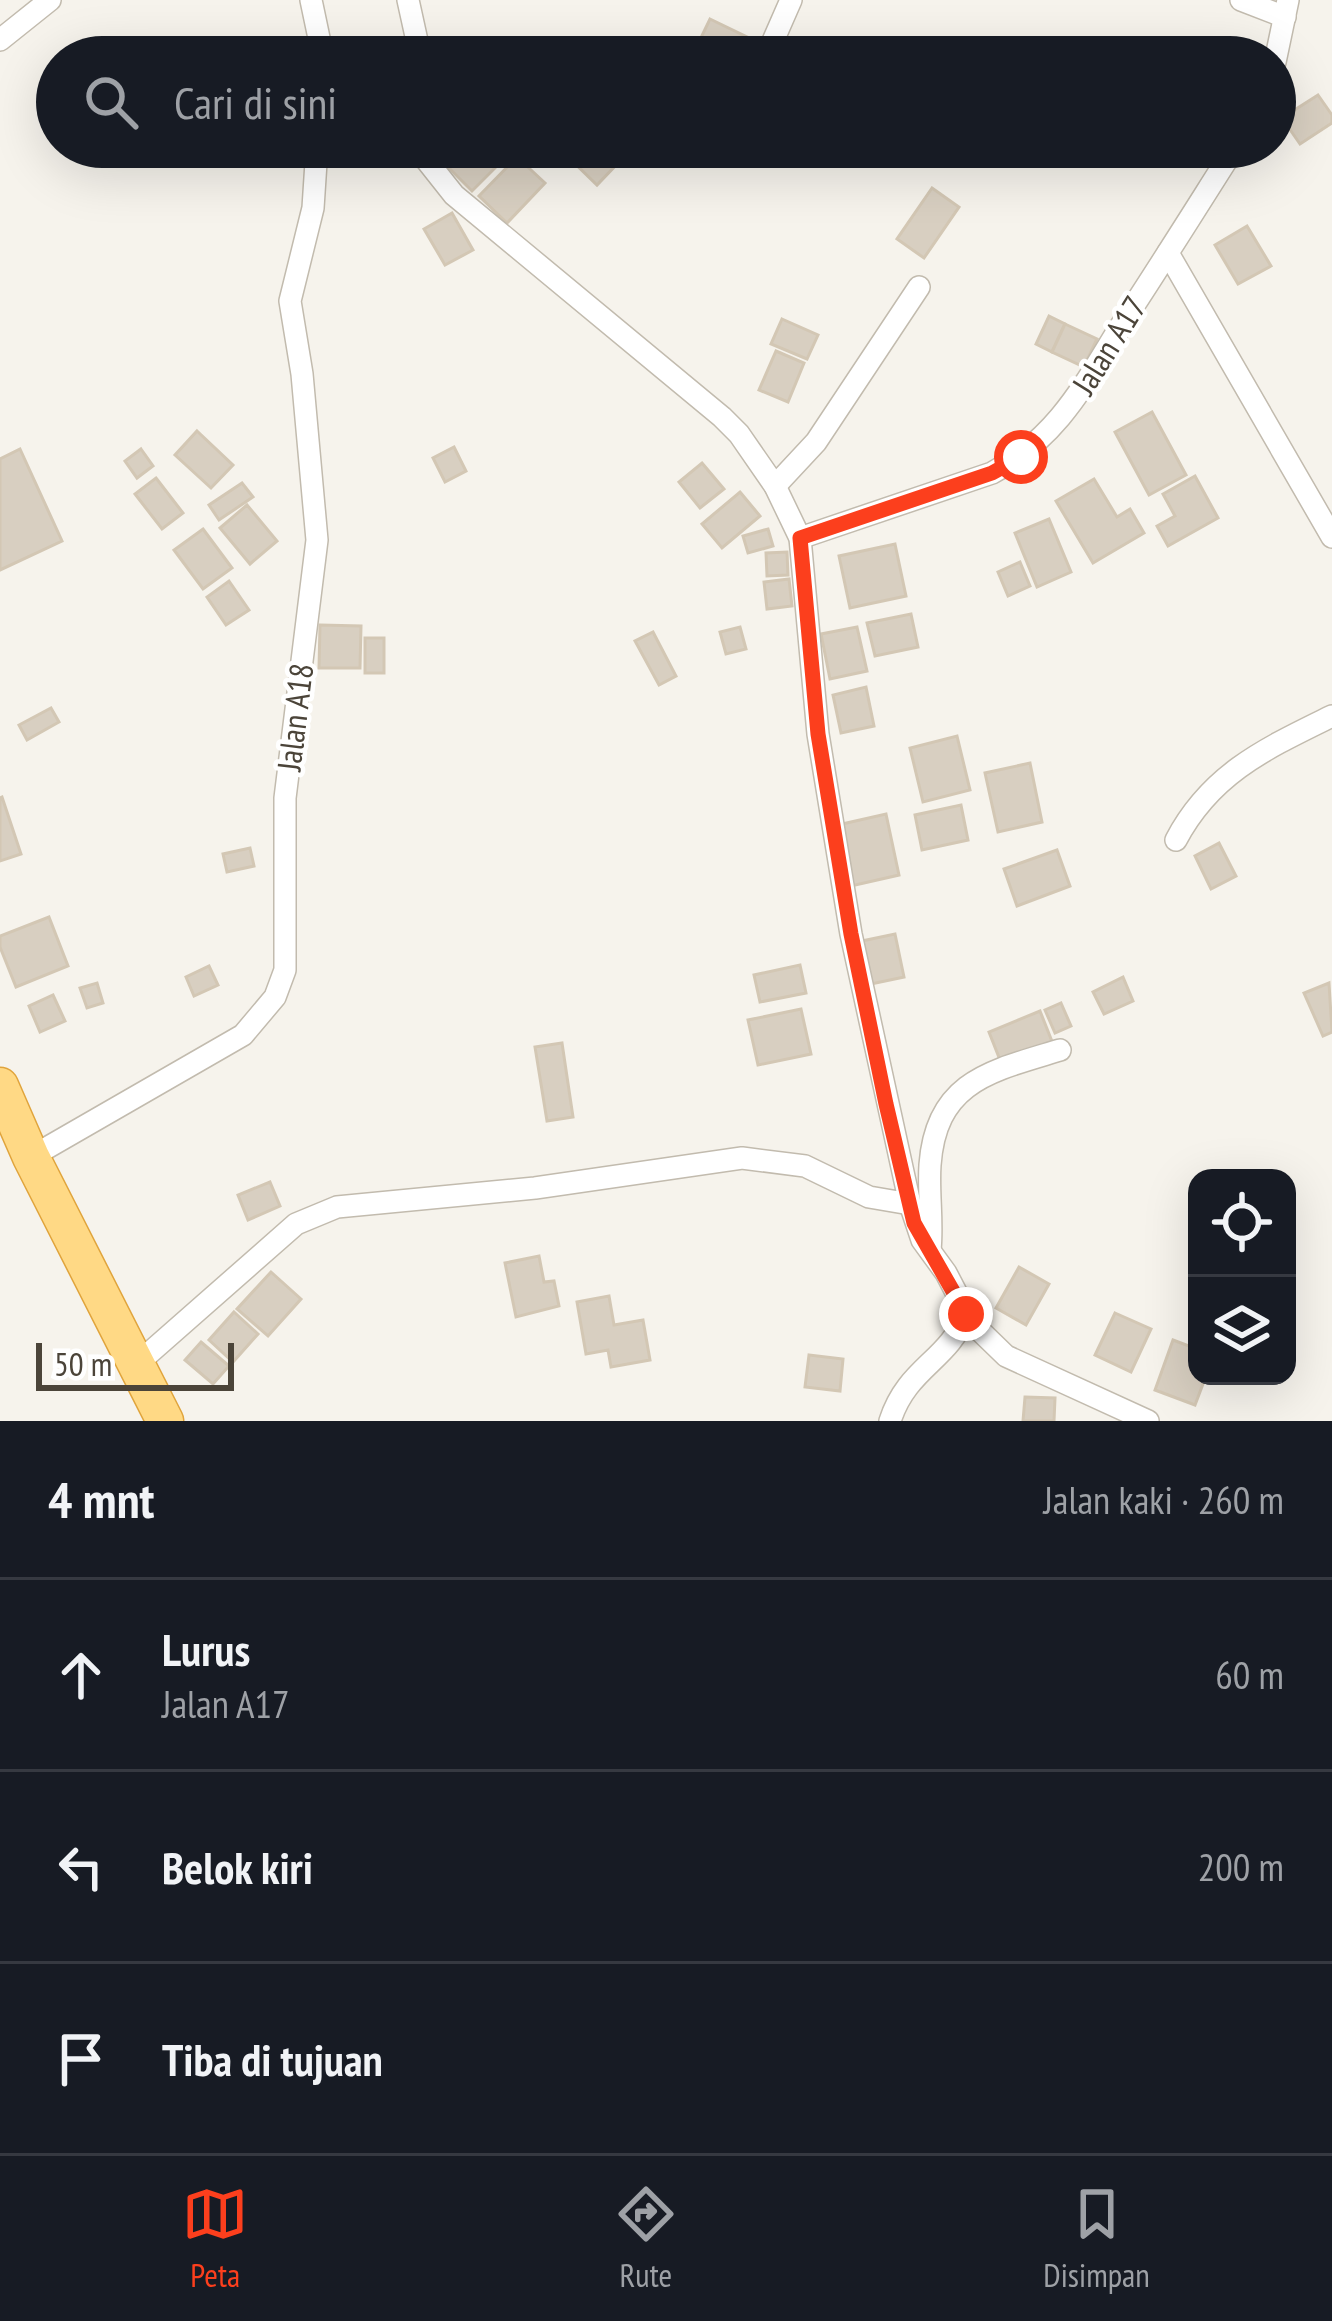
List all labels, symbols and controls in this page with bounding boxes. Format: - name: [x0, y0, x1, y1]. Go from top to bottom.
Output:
- search box: [36, 36, 1296, 168]
- icon: search: [78, 69, 144, 135]
- text: Cari di sini: [174, 73, 337, 131]
- street label: Jalan A17: [1061, 288, 1155, 403]
- route start: [994, 430, 1048, 484]
- street label: Jalan A18: [266, 661, 322, 774]
- map controls: [1188, 1169, 1296, 1385]
- button: locate: [1188, 1169, 1296, 1277]
- button: layers: [1188, 1277, 1296, 1385]
- route end: [939, 1287, 993, 1341]
- scale bar: [36, 1337, 234, 1390]
- text: 50 m: [54, 1342, 112, 1385]
- text: 4 mnt: [48, 1466, 154, 1532]
- text: Jalan kaki · 260 m: [1043, 1474, 1284, 1525]
- text: Lurus: [162, 1620, 250, 1678]
- icon: ahead: [48, 1642, 114, 1708]
- text: 60 m: [1215, 1649, 1284, 1700]
- text: Jalan A17: [162, 1678, 290, 1729]
- icon: left: [48, 1834, 114, 1900]
- text: Belok kiri: [162, 1838, 313, 1896]
- text: 200 m: [1198, 1841, 1284, 1892]
- icon: arrive: [48, 2026, 114, 2092]
- text: Tiba di tujuan: [162, 2030, 383, 2088]
- tab: Peta: [182, 2181, 248, 2296]
- tab: Rute: [613, 2181, 679, 2296]
- tab: Disimpan: [1043, 2181, 1150, 2296]

